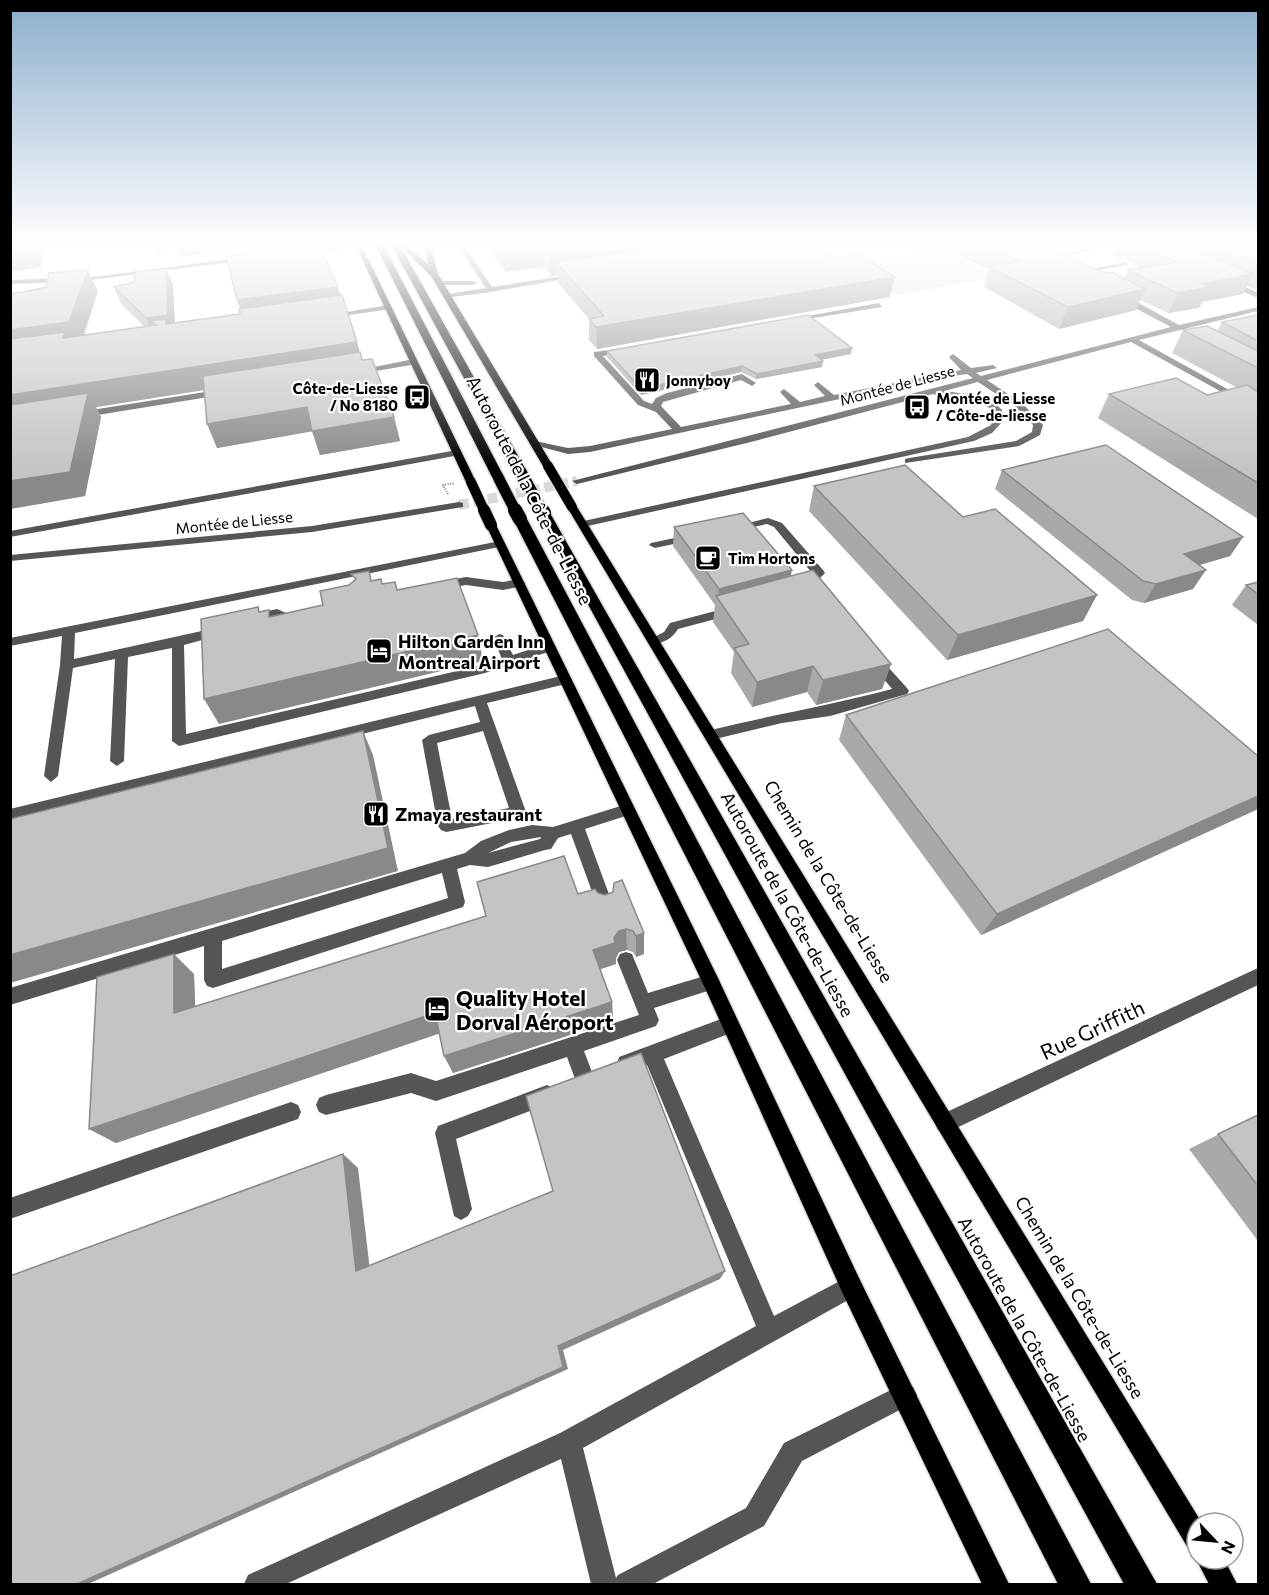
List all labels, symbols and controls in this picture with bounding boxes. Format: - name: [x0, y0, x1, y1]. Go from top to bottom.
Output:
- street label: Montée de Liesse: [838, 361, 956, 409]
- restaurant icon: Jonnyboy: [632, 365, 662, 395]
- place label: Jonnyboy: [666, 371, 732, 389]
- street label: Autoroute de la Côte-de-Liesse: [463, 372, 597, 608]
- place label: Côte-de-Liesse / No 8180: [293, 379, 398, 414]
- bus stop icon: Côte-de-Liesse / No 8180: [402, 382, 432, 412]
- place label: Montée de Liesse / Côte-de-liesse: [936, 389, 1055, 424]
- bus stop icon: Montée de Liesse / Côte-de-liesse: [902, 392, 932, 422]
- street label: Montée de Liesse: [174, 507, 294, 537]
- cafe icon: Tim Hortons: [693, 543, 723, 573]
- place label: Tim Hortons: [728, 549, 815, 567]
- place label: Hilton Garden Inn Montreal Airport: [398, 630, 544, 673]
- hotel icon: Hilton Garden Inn Montreal Airport: [364, 636, 394, 666]
- street label: Chemin de la Côte-de-Liesse: [760, 776, 898, 986]
- street label: Autoroute de la Côte-de-Liesse: [717, 788, 859, 1020]
- restaurant icon: Zmaya restaurant: [361, 799, 391, 829]
- place label: Zmaya restaurant: [395, 803, 542, 825]
- place label: Quality Hotel Dorval Aéroport: [456, 985, 614, 1034]
- hotel icon: Quality Hotel Dorval Aéroport: [422, 994, 452, 1024]
- street label: Rue Griffith: [1036, 994, 1148, 1064]
- street label: Chemin de la Côte-de-Liesse: [1011, 1192, 1149, 1402]
- street label: Autoroute de la Côte-de-Liesse: [954, 1213, 1096, 1445]
- north arrow: [1185, 1511, 1245, 1571]
- text: N: [1218, 1538, 1240, 1557]

